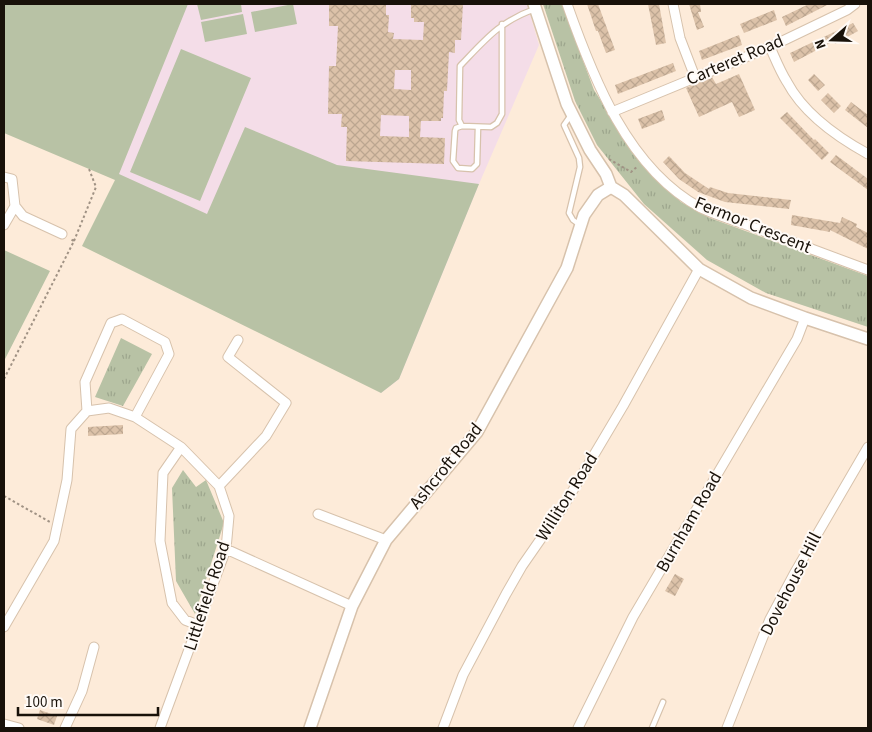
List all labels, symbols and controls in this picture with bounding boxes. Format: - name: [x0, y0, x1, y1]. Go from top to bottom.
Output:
- north arrow: [807, 15, 857, 65]
- street label: Carteret Road: [682, 28, 788, 92]
- text: N: [810, 36, 832, 52]
- street label: Fermor Crescent: [691, 190, 815, 260]
- street label: Ashcroft Road: [403, 418, 489, 514]
- street label: Williton Road: [530, 448, 604, 546]
- street label: Burnham Road: [650, 467, 728, 577]
- street label: Dovehouse Hill: [754, 528, 828, 640]
- street label: Littlefield Road: [178, 538, 236, 654]
- scale bar: [18, 684, 158, 716]
- text: 100 m: [25, 692, 63, 713]

